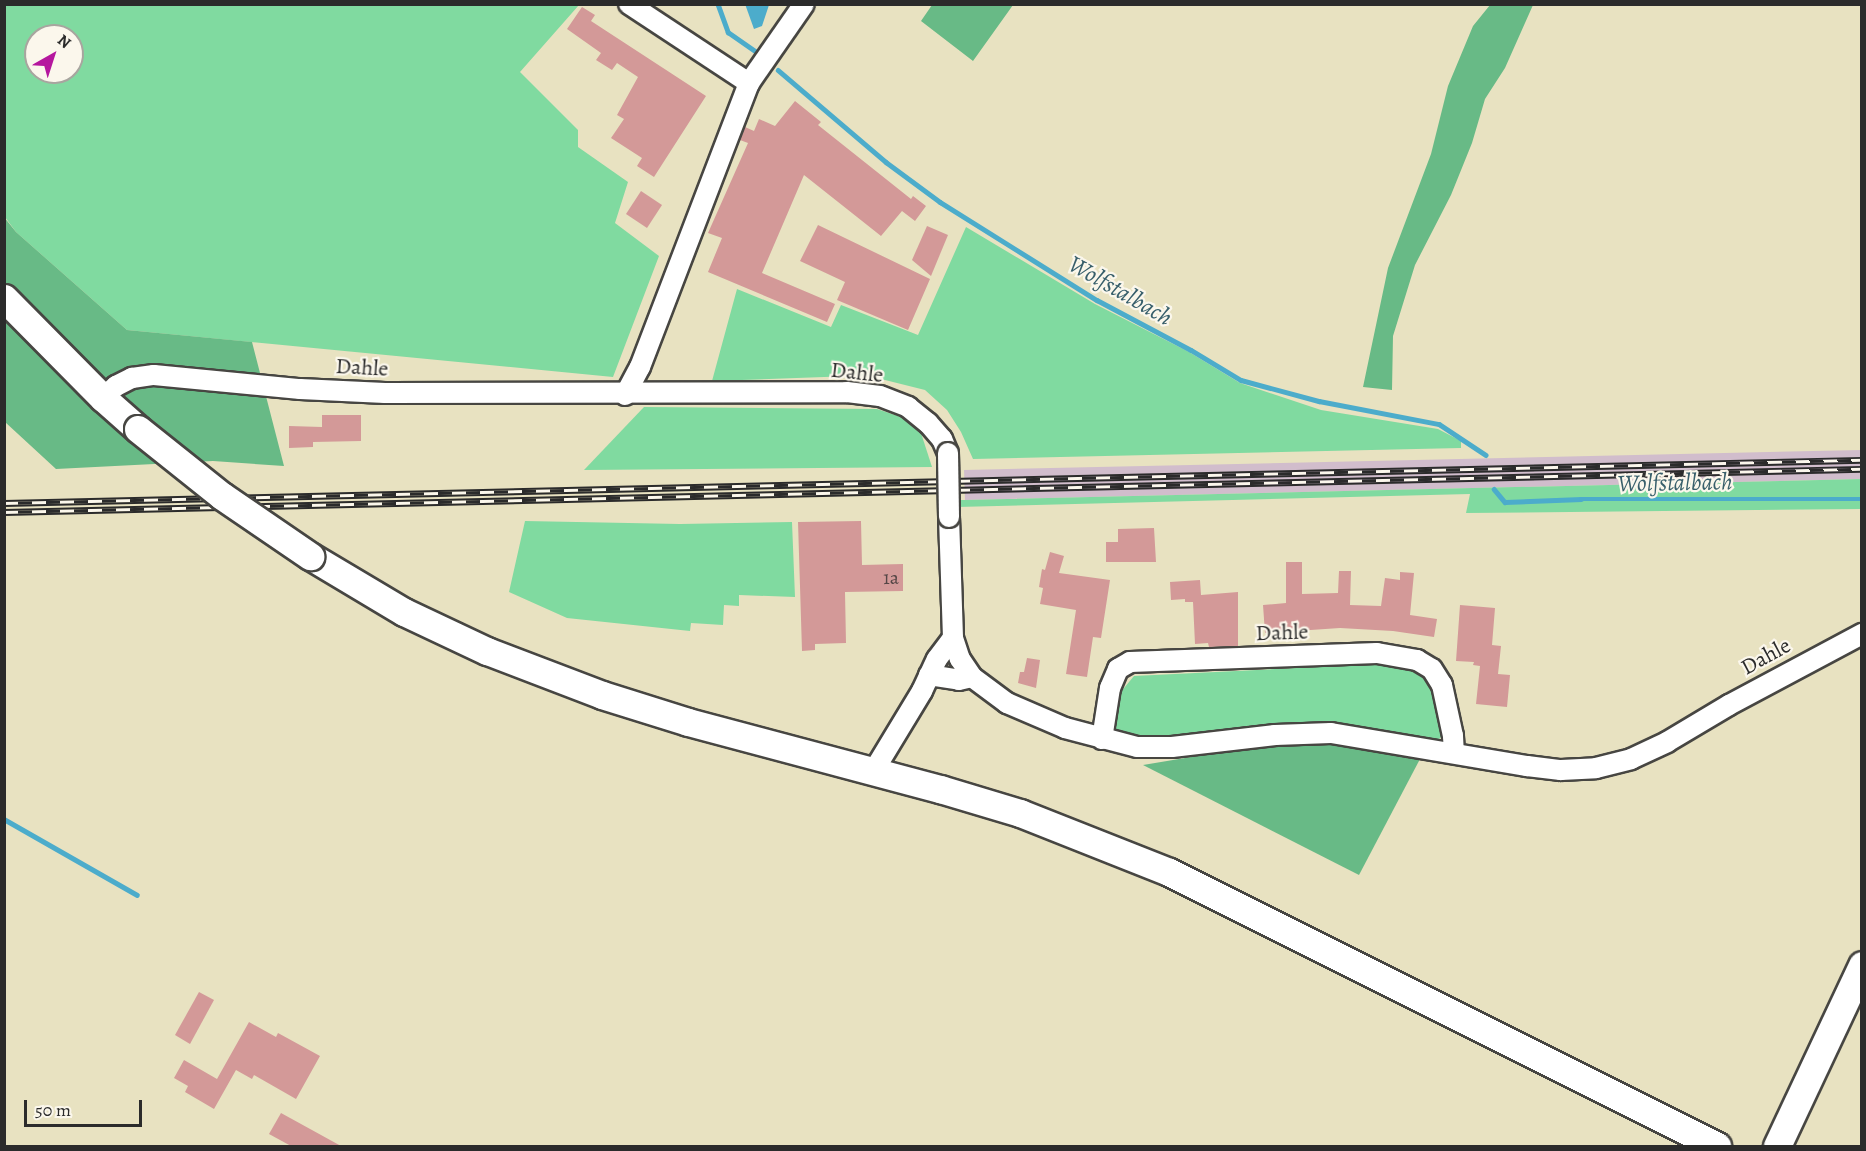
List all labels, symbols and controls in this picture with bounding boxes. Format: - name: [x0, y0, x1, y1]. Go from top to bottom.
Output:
- north arrow: [24, 24, 84, 84]
- text: N: [53, 29, 76, 54]
- water label: Wolfstalbach: [1063, 250, 1177, 332]
- street label: Dahle: [335, 353, 389, 383]
- street label: Dahle: [829, 357, 885, 389]
- water label: Wolfstalbach: [1617, 468, 1733, 498]
- house number: 1a: [883, 565, 899, 589]
- street label: Dahle: [1255, 619, 1309, 647]
- street label: Dahle: [1737, 633, 1795, 681]
- scale bar: [27, 1088, 146, 1126]
- text: 50 m: [35, 1098, 71, 1122]

